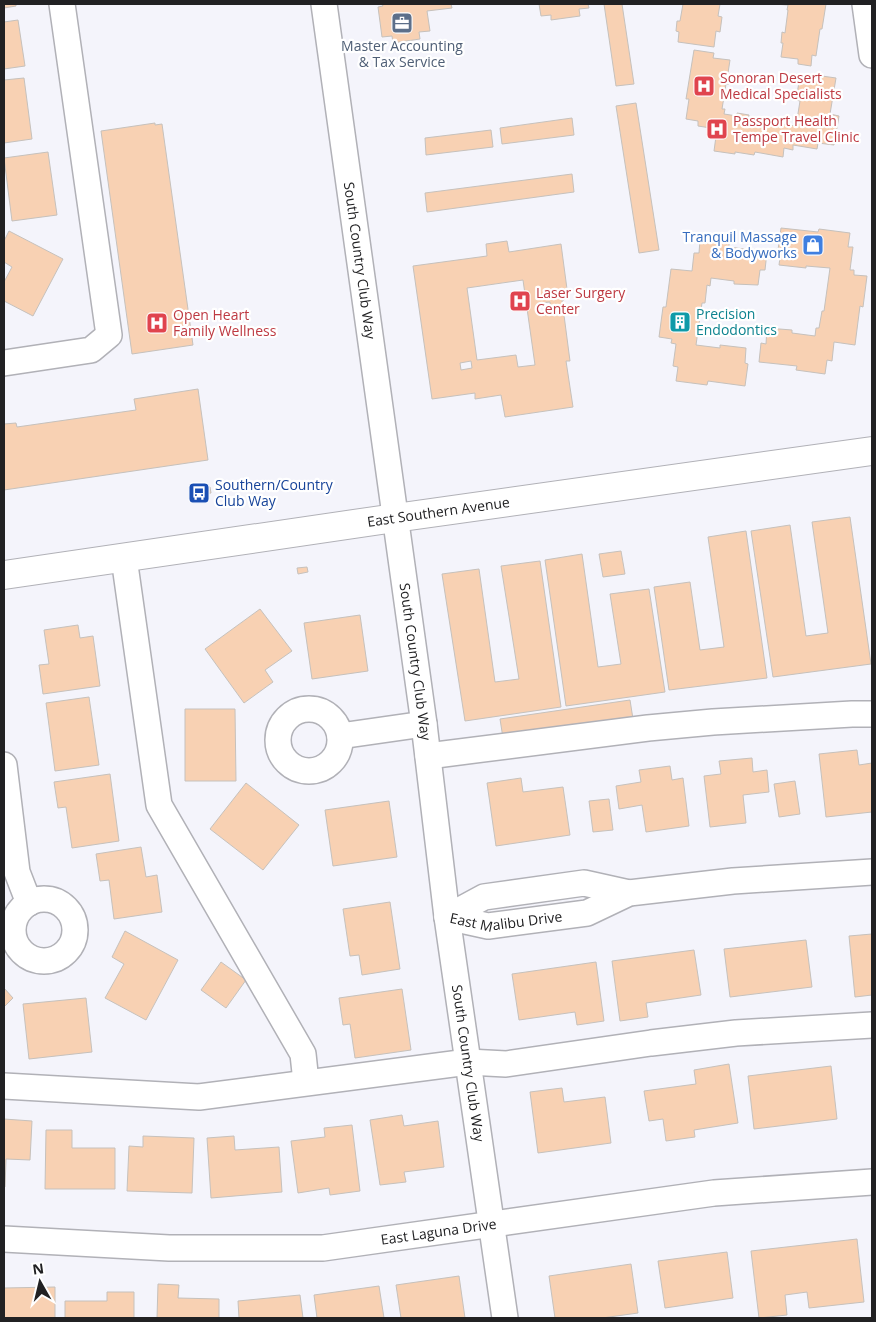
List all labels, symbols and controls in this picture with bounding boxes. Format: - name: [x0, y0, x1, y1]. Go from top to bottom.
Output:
- office icon: Master Accounting & Tax Service: [390, 11, 414, 35]
- place label: Master Accounting & Tax Service: [341, 36, 463, 71]
- place label: Sonoran Desert Medical Specialists: [720, 68, 842, 103]
- hospital icon: Sonoran Desert Medical Specialists: [692, 74, 716, 98]
- place label: Passport Health Tempe Travel Clinic: [733, 111, 860, 146]
- hospital icon: Passport Health Tempe Travel Clinic: [705, 117, 729, 141]
- street label: South Country Club Way: [340, 181, 381, 341]
- place label: Tranquil Massage & Bodyworks: [682, 227, 797, 262]
- shop icon: Tranquil Massage & Bodyworks: [801, 233, 825, 257]
- place label: Laser Surgery Center: [536, 283, 626, 318]
- hospital icon: Laser Surgery Center: [508, 289, 532, 313]
- place label: Precision Endodontics: [696, 304, 777, 339]
- place label: Open Heart Family Wellness: [173, 305, 277, 340]
- building icon: Precision Endodontics: [668, 310, 692, 334]
- hospital icon: Open Heart Family Wellness: [145, 311, 169, 335]
- place label: Southern/Country Club Way: [215, 475, 334, 510]
- bus stop icon: Southern/Country Club Way: [187, 481, 211, 505]
- street label: East Southern Avenue: [366, 492, 511, 531]
- street label: South Country Club Way: [396, 582, 436, 742]
- street label: East Malibu Drive: [448, 906, 563, 936]
- street label: South Country Club Way: [448, 983, 490, 1144]
- street label: East Laguna Drive: [380, 1214, 498, 1249]
- north arrow: [15, 1257, 65, 1307]
- text: N: [31, 1258, 45, 1279]

